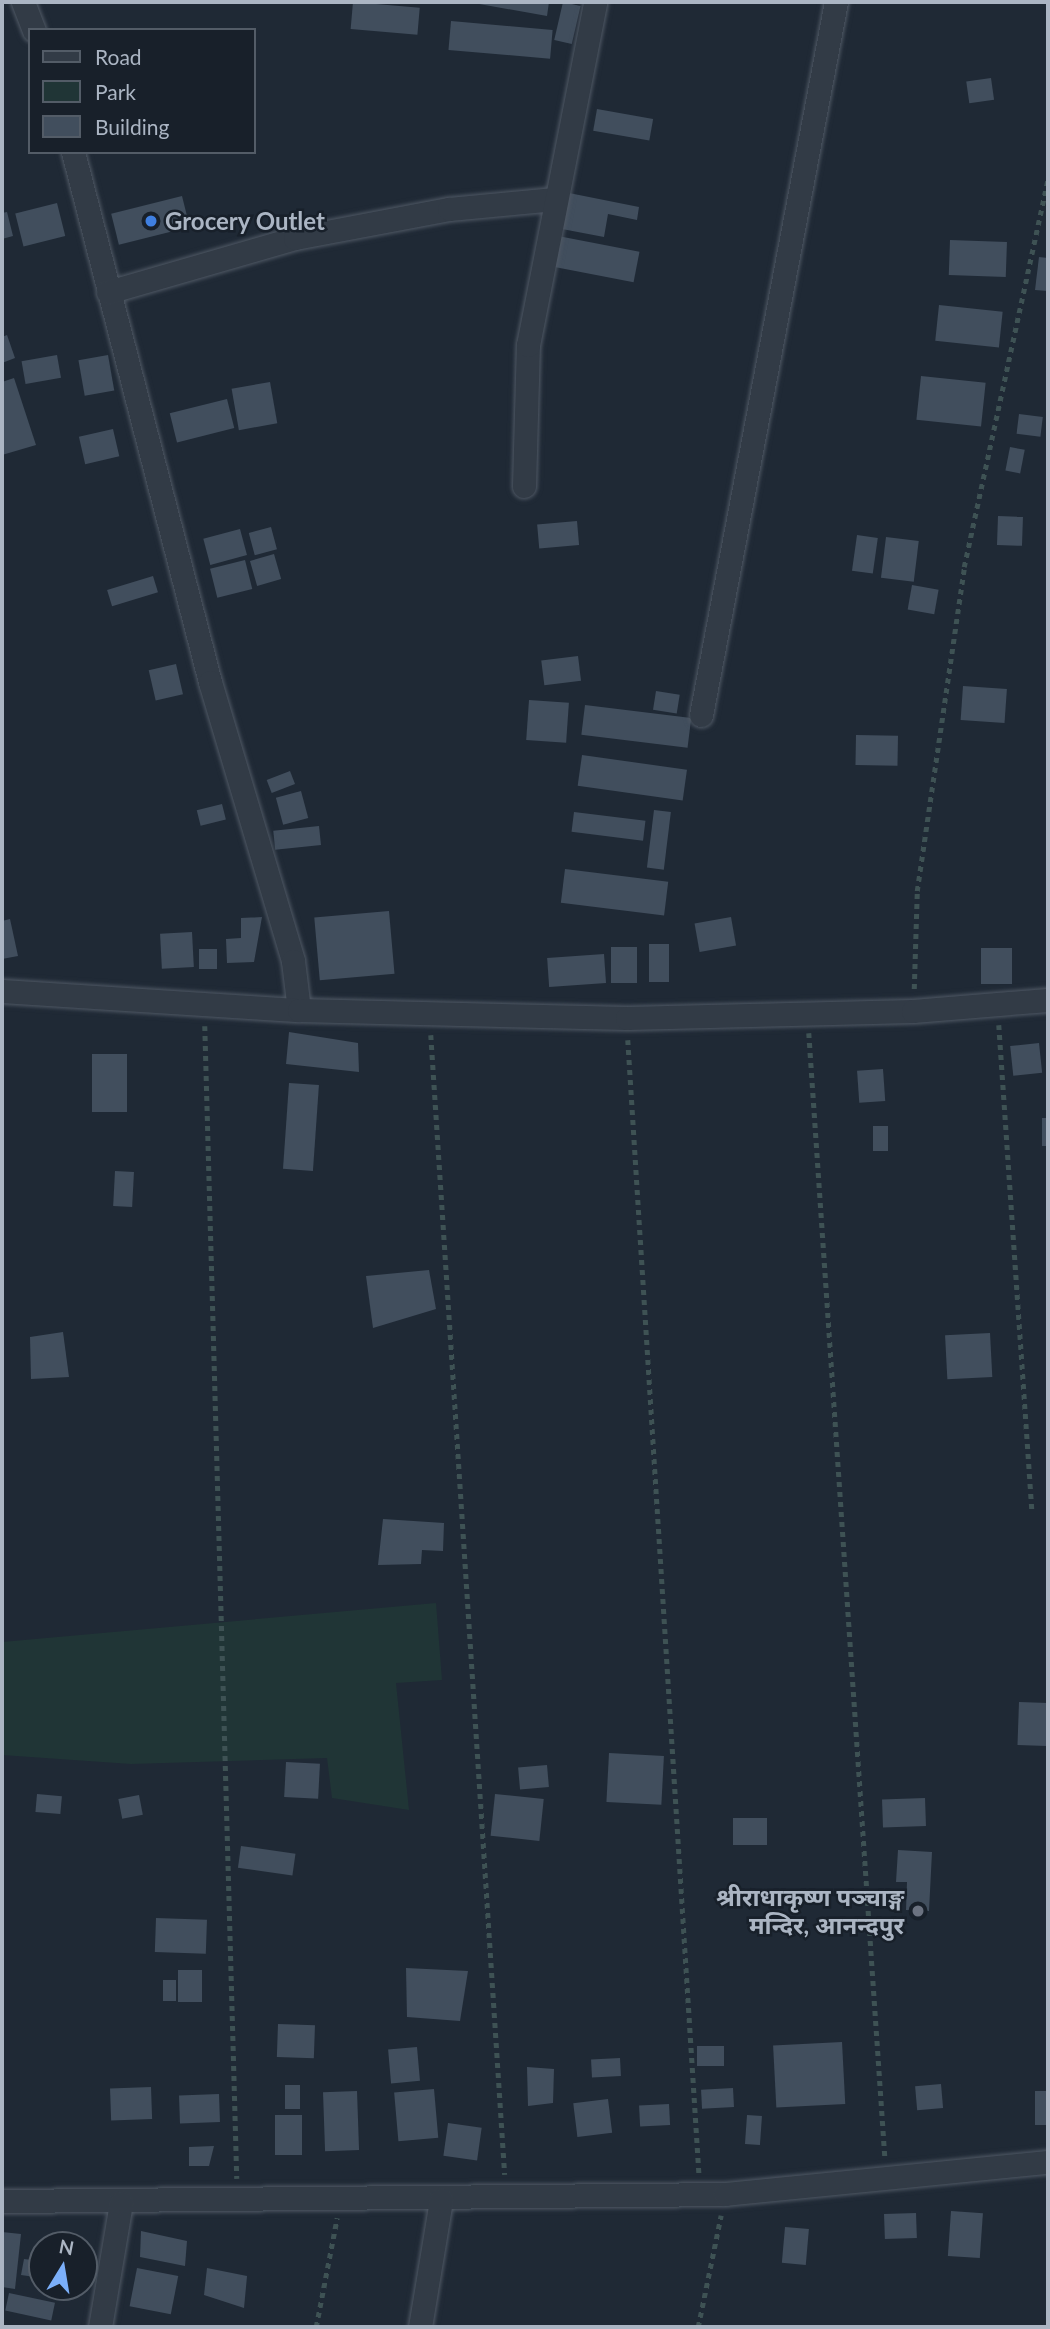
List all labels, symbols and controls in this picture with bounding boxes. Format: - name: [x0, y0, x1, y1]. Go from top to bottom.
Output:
- legend: [28, 28, 256, 154]
- text: Road: [95, 44, 142, 69]
- text: Park: [95, 79, 136, 104]
- text: Building: [95, 114, 170, 139]
- place label: Grocery Outlet: [165, 207, 326, 235]
- marker: Grocery Outlet: [143, 213, 159, 229]
- place label: श्रीराधाकृष्ण पञ्चाङ्ग मन्दिर, आनन्दपुर: [716, 1883, 904, 1939]
- marker: श्रीराधाकृष्ण पञ्चाङ्ग मन्दिर, आनन्दपुर: [910, 1903, 926, 1919]
- north arrow: [28, 2231, 98, 2301]
- text: N: [57, 2234, 76, 2260]

